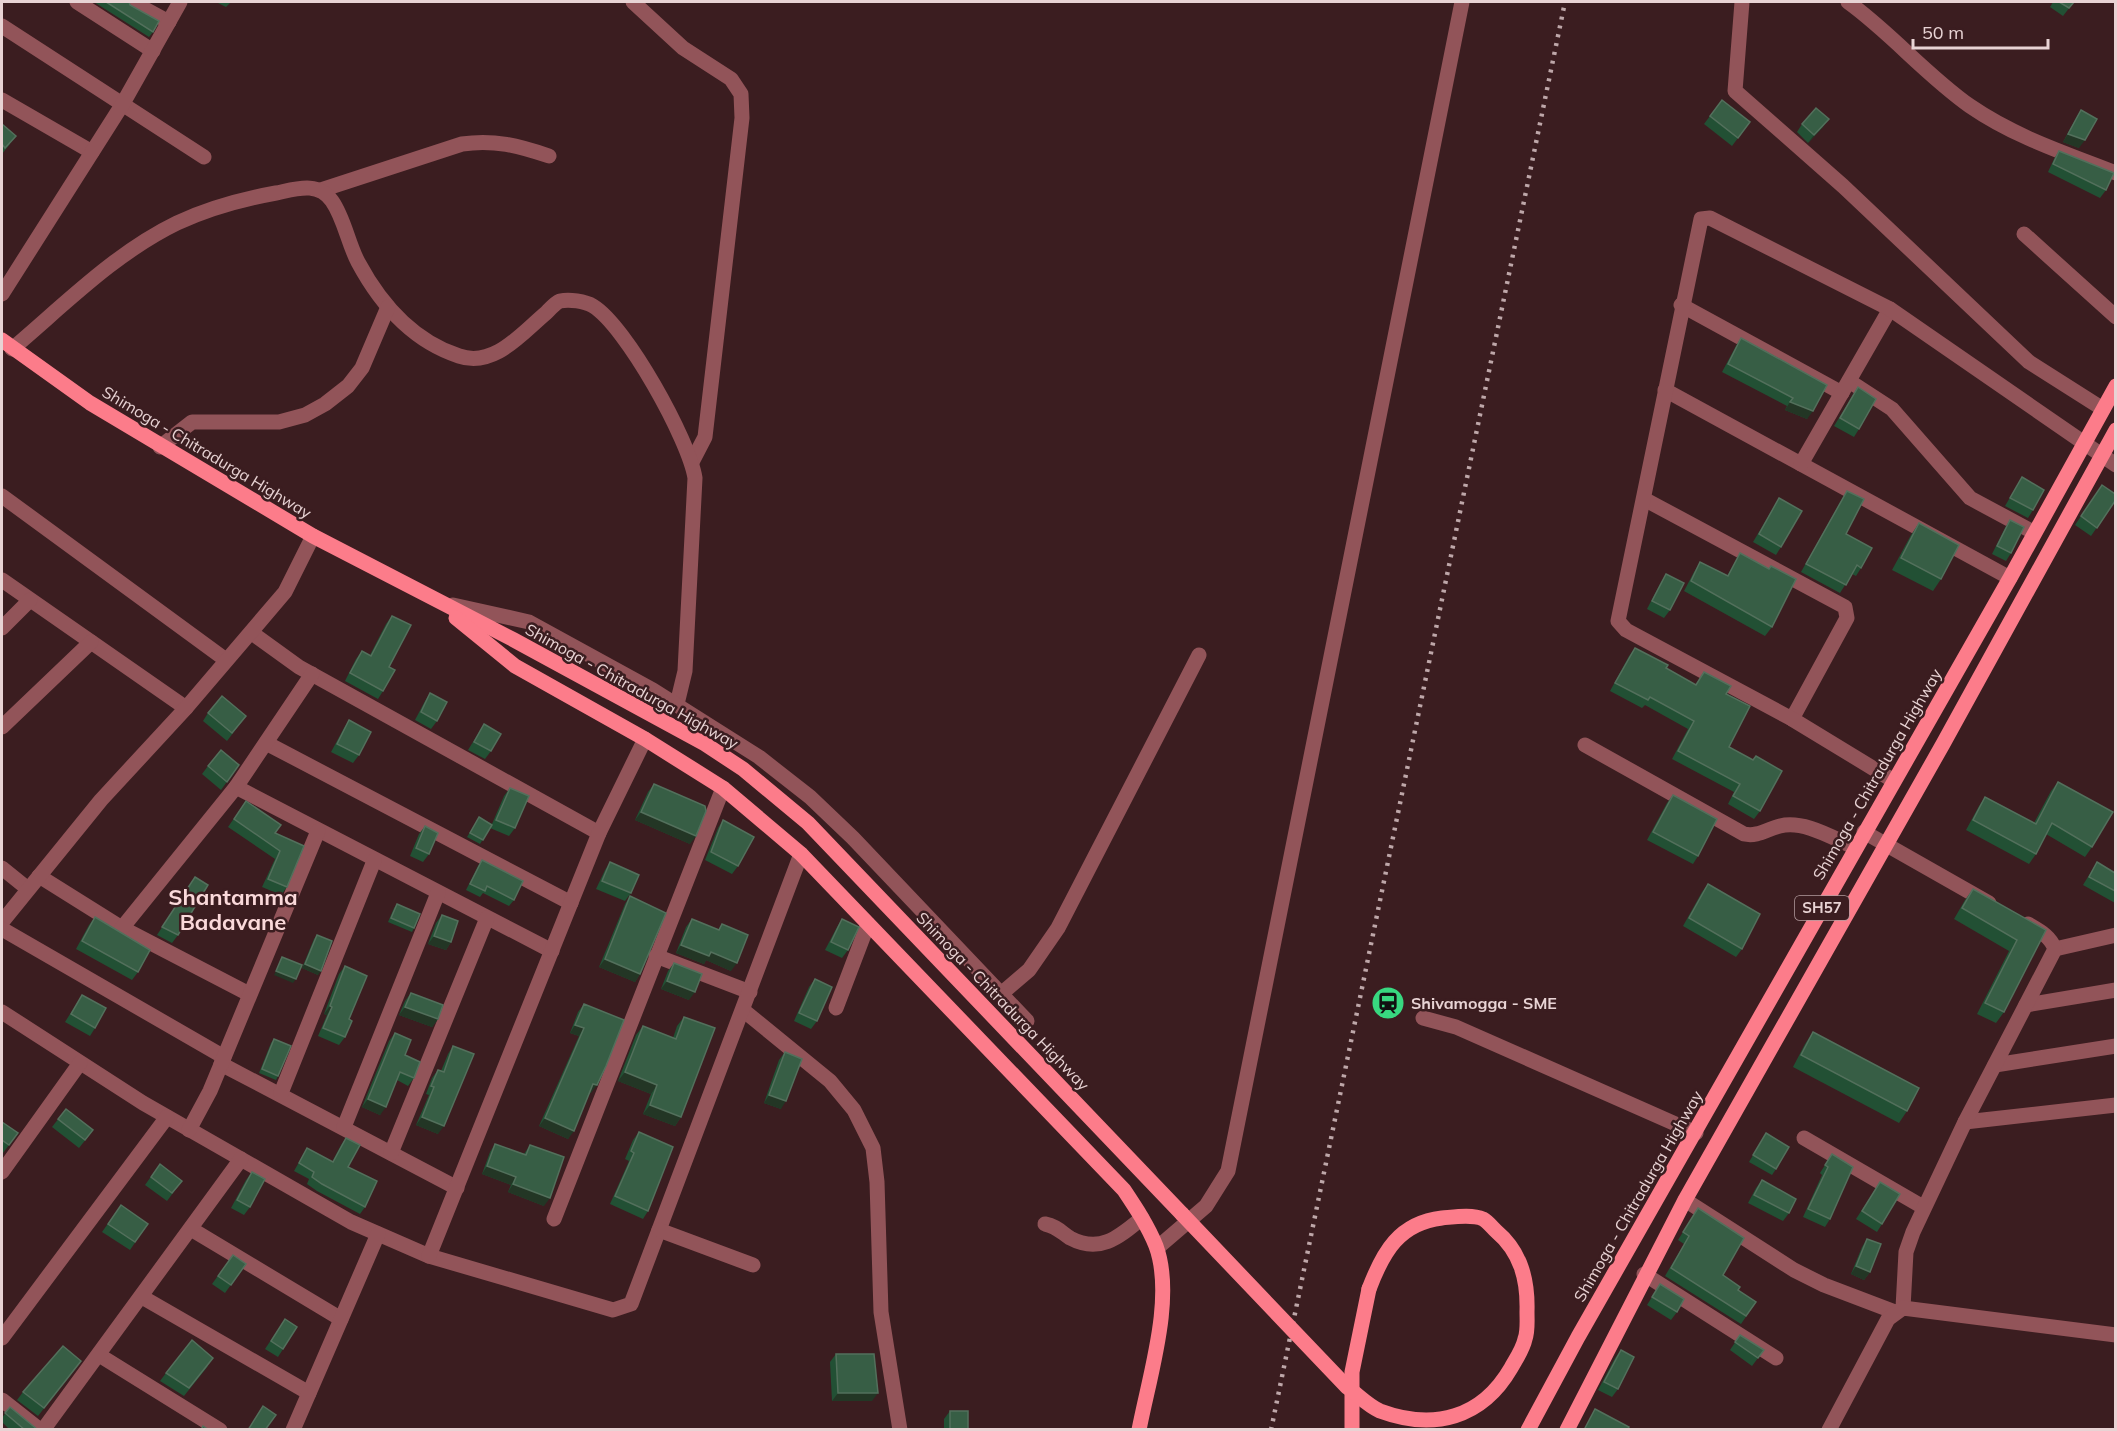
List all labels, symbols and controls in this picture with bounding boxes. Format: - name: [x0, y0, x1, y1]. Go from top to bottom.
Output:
- scale bar: [1913, 12, 2048, 50]
- text: 50 m: [1922, 21, 1964, 44]
- street label: Shimoga - Chitradurga Highway: [99, 381, 316, 523]
- street label: Shimoga - Chitradurga Highway: [522, 619, 742, 753]
- street label: Shimoga - Chitradurga Highway: [1808, 664, 1946, 883]
- district label: Shantamma Badavane: [168, 883, 298, 936]
- road number: SH57: [1795, 896, 1849, 920]
- street label: Shimoga - Chitradurga Highway: [912, 908, 1094, 1095]
- station icon: Shivamogga - SME: [1370, 985, 1406, 1021]
- place label: Shivamogga - SME: [1411, 993, 1557, 1013]
- street label: Shimoga - Chitradurga Highway: [1569, 1086, 1707, 1305]

